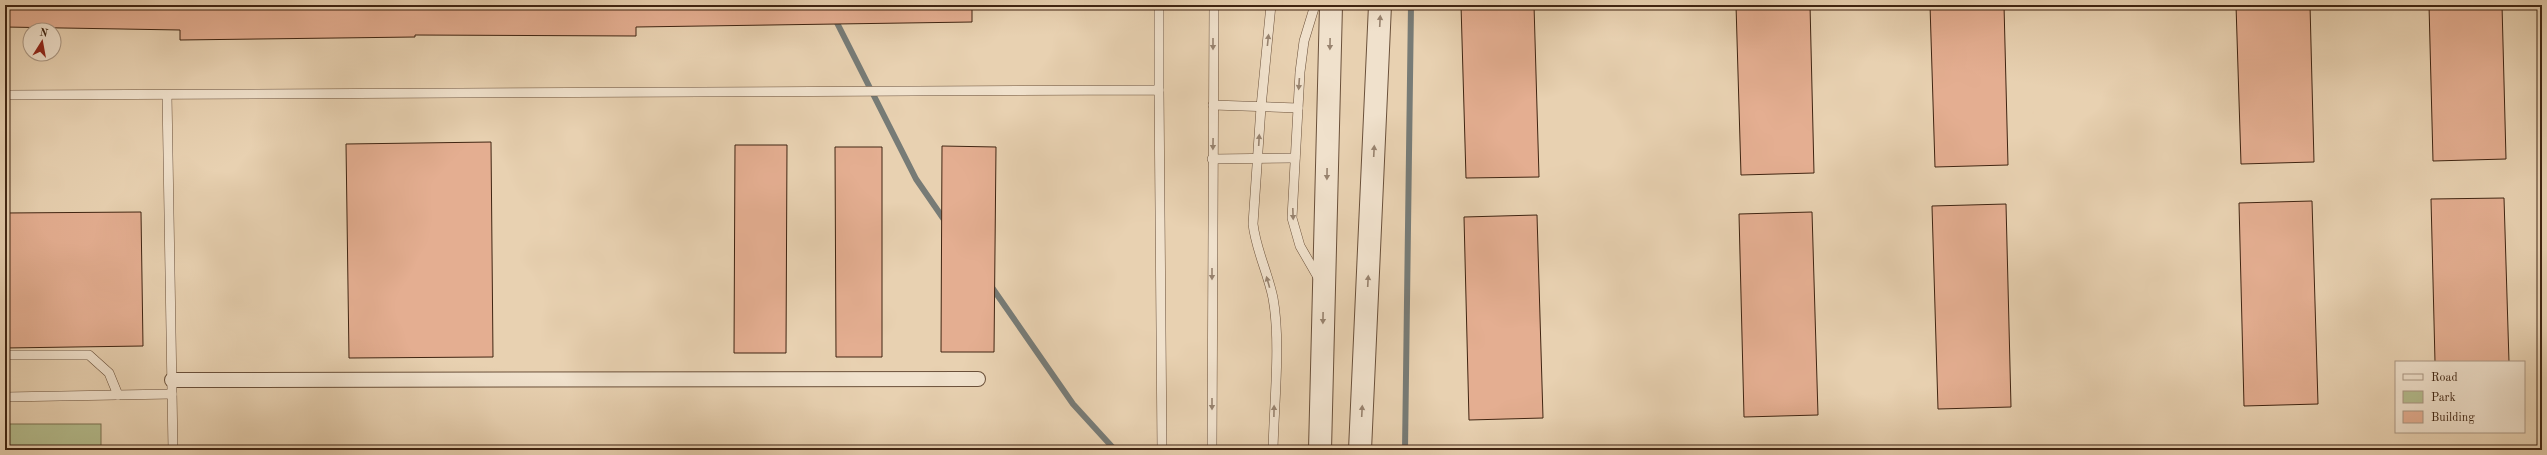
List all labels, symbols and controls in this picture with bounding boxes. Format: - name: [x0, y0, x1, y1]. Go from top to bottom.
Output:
- one-way arrow: [1376, 15, 1383, 27]
- north arrow: [22, 22, 62, 62]
- text: N: [38, 27, 49, 40]
- one-way arrow: [1264, 34, 1271, 46]
- one-way arrow: [1210, 38, 1216, 51]
- one-way arrow: [1327, 38, 1333, 51]
- one-way arrow: [1296, 78, 1303, 90]
- one-way arrow: [1255, 134, 1262, 146]
- one-way arrow: [1210, 138, 1216, 151]
- one-way arrow: [1370, 145, 1377, 157]
- one-way arrow: [1324, 168, 1330, 181]
- one-way arrow: [1290, 208, 1296, 221]
- one-way arrow: [1209, 268, 1215, 281]
- one-way arrow: [1364, 275, 1371, 287]
- one-way arrow: [1265, 276, 1271, 288]
- one-way arrow: [1320, 312, 1326, 325]
- legend: [2395, 361, 2525, 433]
- text: Road: [2431, 372, 2458, 384]
- text: Park: [2431, 392, 2456, 404]
- one-way arrow: [1209, 398, 1215, 411]
- one-way arrow: [1271, 404, 1277, 417]
- one-way arrow: [1358, 405, 1365, 417]
- text: Building: [2431, 412, 2475, 424]

